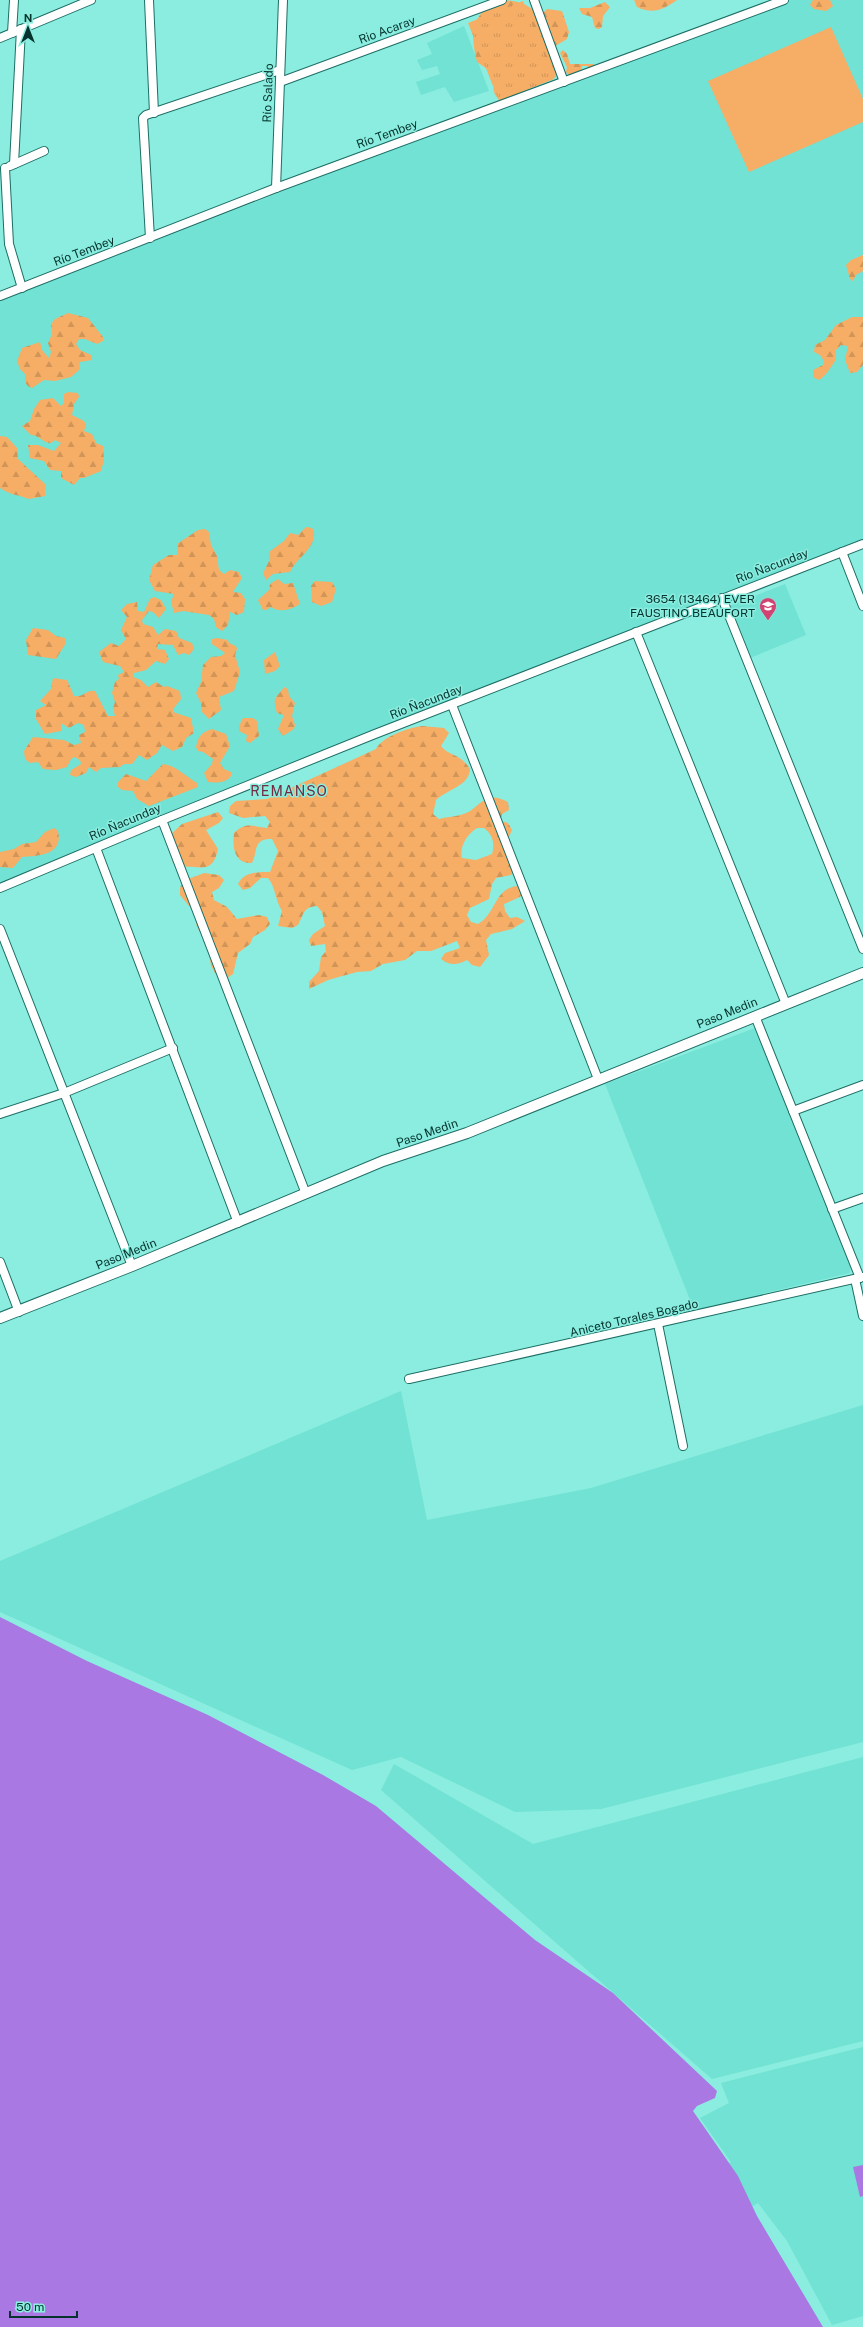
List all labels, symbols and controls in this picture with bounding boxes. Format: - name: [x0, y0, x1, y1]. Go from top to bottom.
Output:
- north arrow: [8, 8, 48, 48]
- text: N: [24, 12, 32, 24]
- street label: Rio Acaray: [357, 13, 418, 47]
- street label: Río Salado: [260, 63, 276, 123]
- street label: Río Tembey: [354, 116, 420, 152]
- street label: Río Tembey: [51, 233, 117, 269]
- street label: Río Ñacunday: [734, 546, 811, 586]
- place label: 3654 (13464) EVER FAUSTINO BEAUFORT: [630, 592, 755, 620]
- school or university icon: 3654 (13464) EVER FAUSTINO BEAUFORT: [758, 596, 778, 621]
- street label: Río Ñacunday: [388, 682, 465, 722]
- district label: REMANSO: [250, 783, 328, 799]
- street label: Río Ñacunday: [87, 800, 164, 843]
- street label: Paso Medin: [695, 994, 760, 1032]
- street label: Paso Medin: [394, 1116, 460, 1150]
- street label: Paso Medin: [94, 1235, 159, 1273]
- street label: Aniceto Torales Bogado: [568, 1296, 700, 1340]
- scale bar: [10, 2293, 77, 2319]
- text: 50 m: [16, 2300, 44, 2314]

